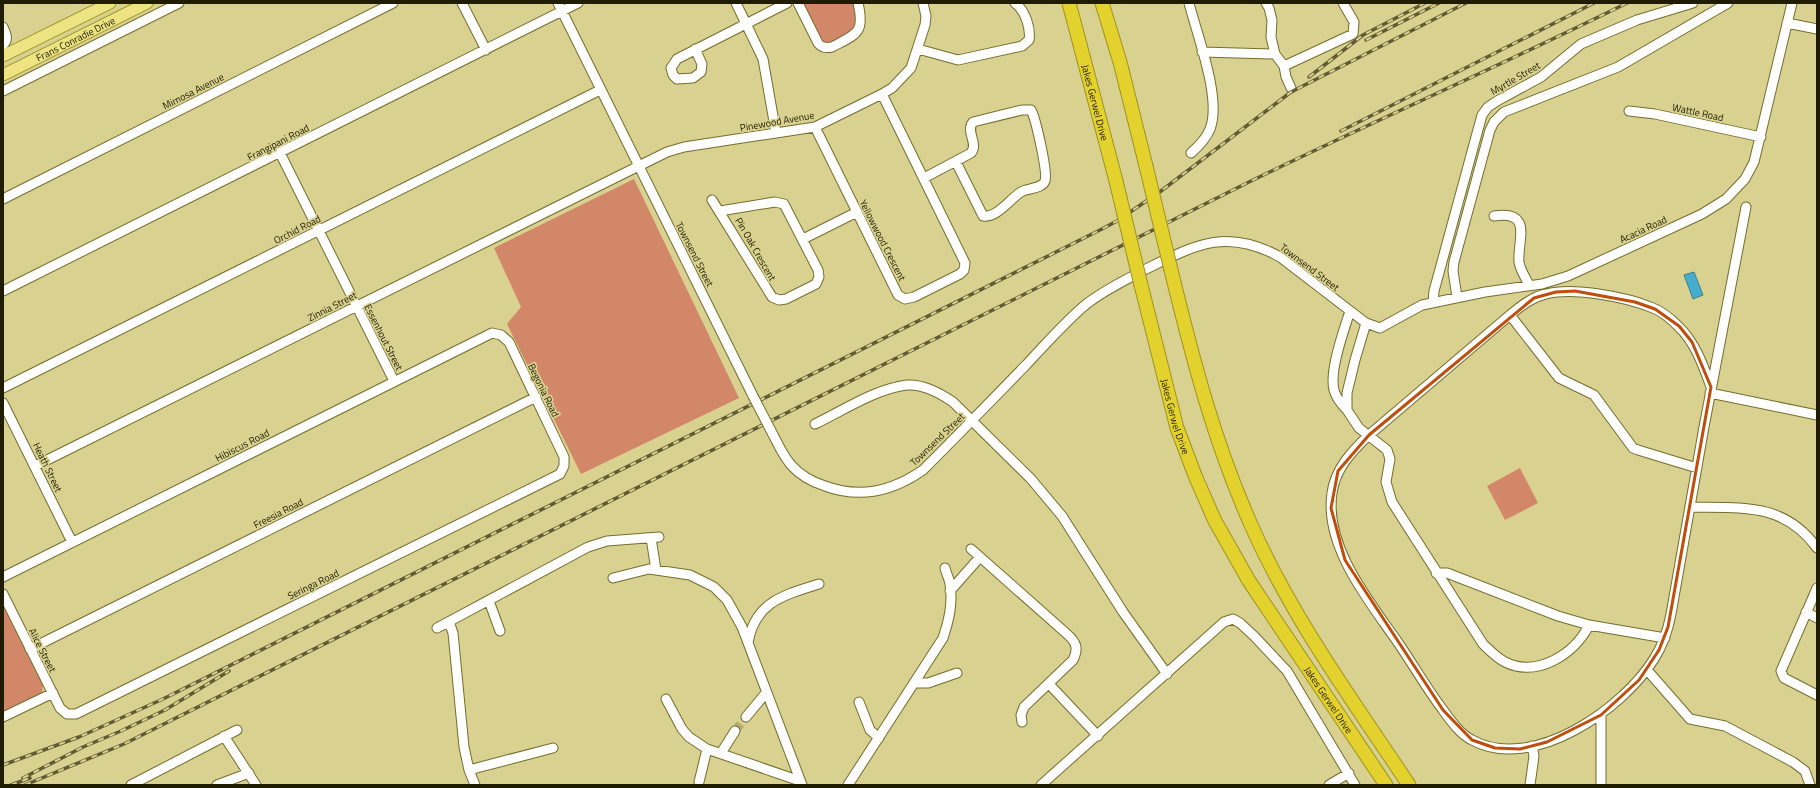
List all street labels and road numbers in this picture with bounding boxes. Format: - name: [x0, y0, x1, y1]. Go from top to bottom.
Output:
- street label: Frans Conradie Drive: [33, 13, 118, 65]
- street label: Myrtle Street: [1487, 58, 1543, 99]
- street label: Jakes Gerwel Drive: [1078, 63, 1112, 142]
- street label: Mimosa Avenue: [160, 69, 227, 113]
- street label: Wattle Road: [1671, 100, 1725, 125]
- street label: Pinewood Avenue: [739, 108, 816, 135]
- street label: Frangipani Road: [245, 120, 312, 165]
- street label: Yellowwood Crescent: [856, 197, 910, 284]
- street label: Orchid Road: [271, 211, 323, 248]
- street label: Acacia Road: [1617, 212, 1669, 247]
- street label: Pin Oak Crescent: [731, 215, 780, 284]
- street label: Townsend Street: [672, 219, 718, 290]
- street label: Townsend Street: [1277, 240, 1343, 295]
- street label: Zinnia Street: [305, 287, 360, 325]
- street label: Essenhout Street: [360, 301, 407, 373]
- street label: Begonia Road: [524, 361, 563, 420]
- street label: Jakes Gerwel Drive: [1157, 377, 1193, 457]
- street label: Townsend Street: [907, 409, 968, 469]
- street label: Hibiscus Road: [212, 425, 272, 466]
- street label: Heath Street: [29, 440, 66, 495]
- street label: Freesia Road: [251, 494, 306, 532]
- street label: Seringa Road: [285, 566, 341, 603]
- street label: Alice Street: [25, 626, 60, 675]
- street label: Jakes Gerwel Drive: [1300, 663, 1356, 737]

